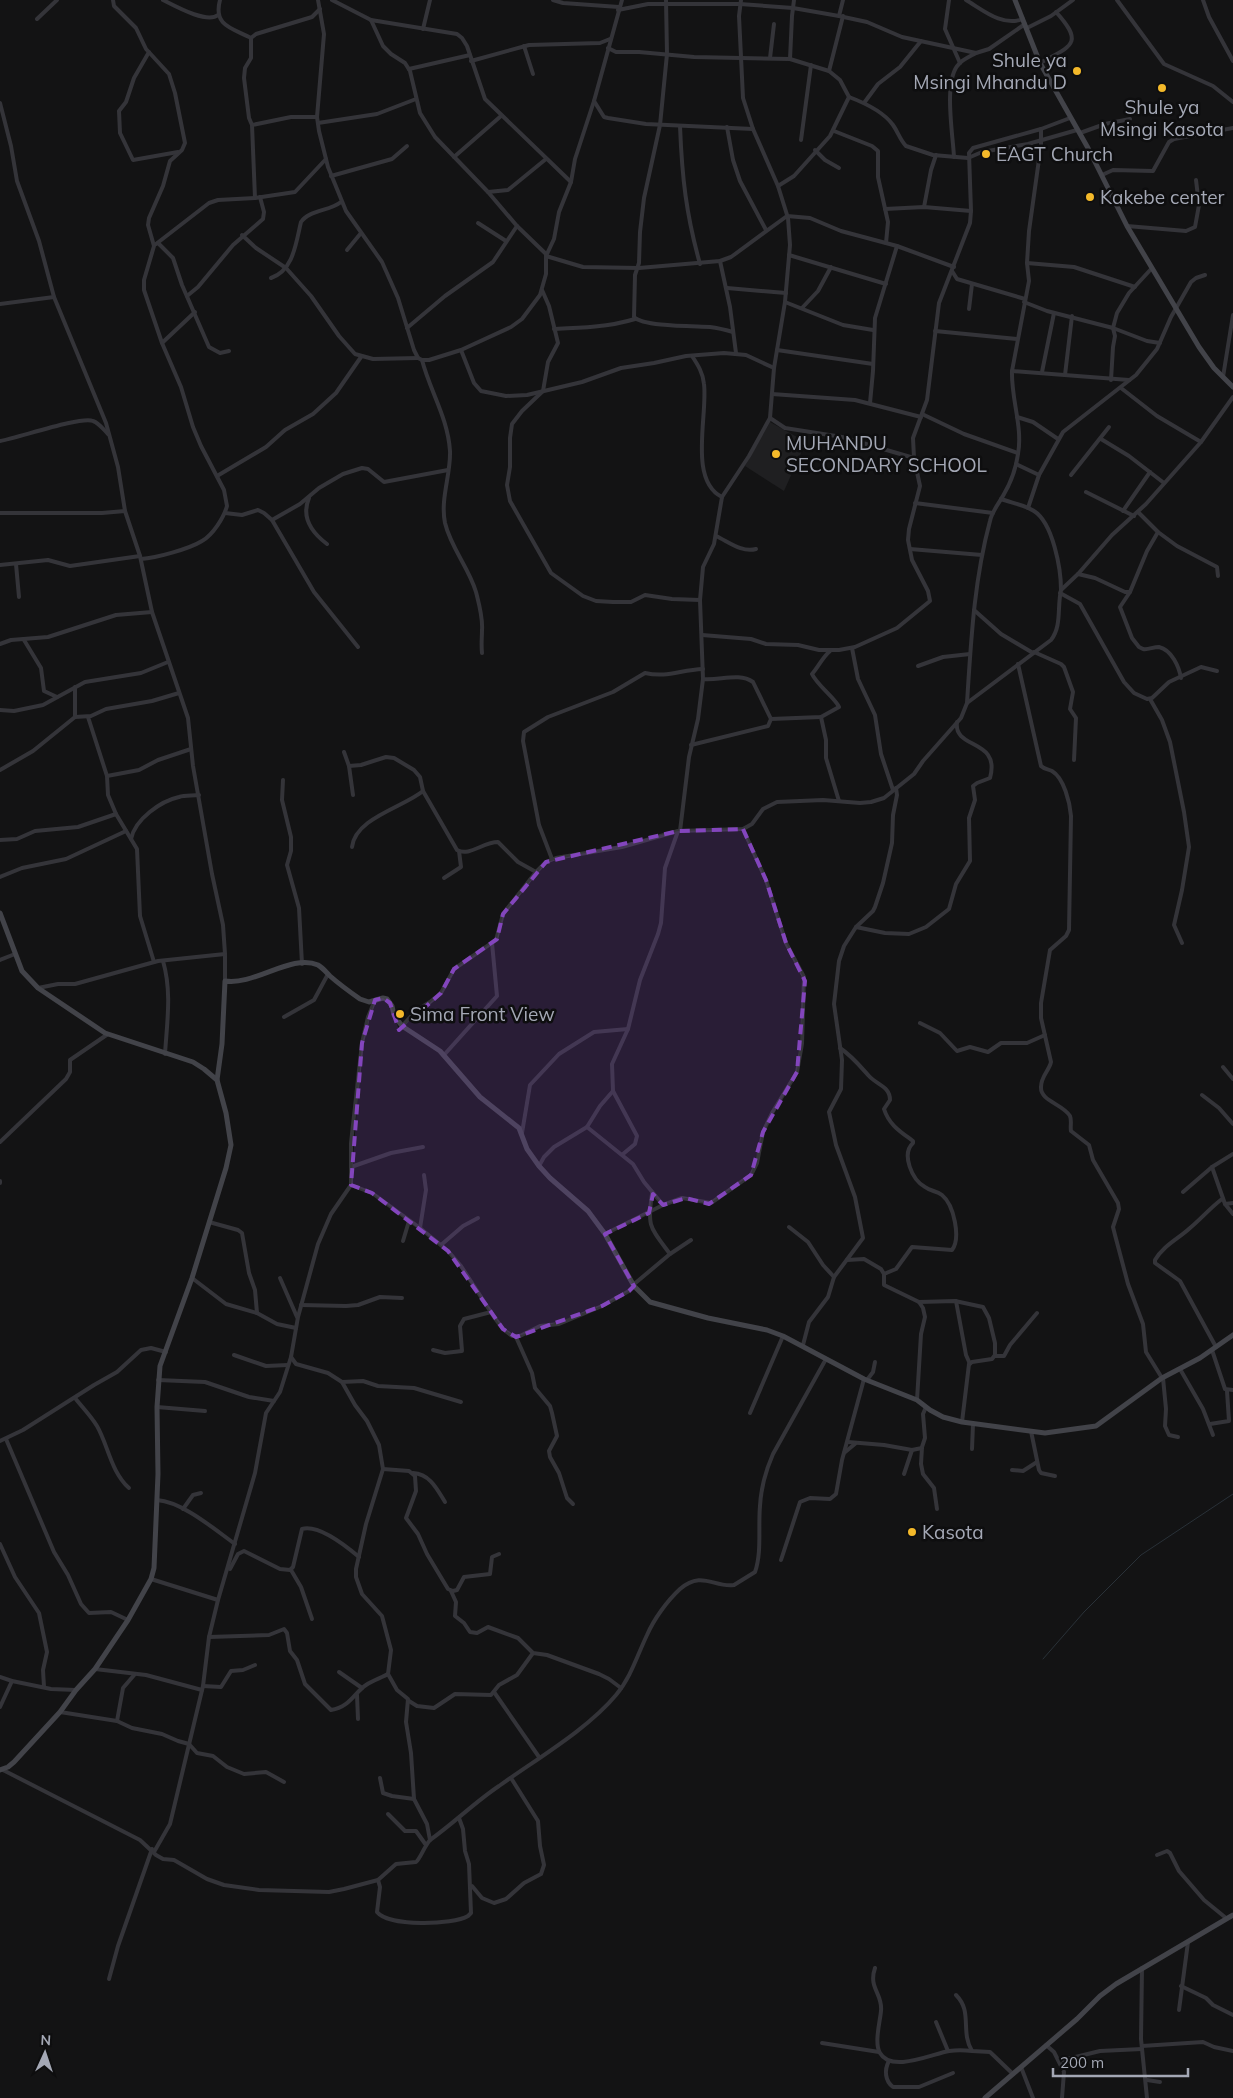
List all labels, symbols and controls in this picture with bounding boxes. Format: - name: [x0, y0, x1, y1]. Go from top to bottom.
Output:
- place label: Shule ya Msingi Mhandu D: [913, 48, 1067, 94]
- marker: Shule ya Msingi Mhandu D: [1071, 65, 1083, 77]
- marker: Shule ya Msingi Kasota: [1156, 82, 1168, 94]
- place label: Shule ya Msingi Kasota: [1100, 95, 1224, 141]
- place label: EAGT Church: [996, 142, 1113, 166]
- marker: EAGT Church: [980, 148, 992, 160]
- place label: Kakebe center: [1100, 185, 1225, 209]
- marker: Kakebe center: [1084, 191, 1096, 203]
- place label: MUHANDU SECONDARY SCHOOL: [786, 431, 988, 477]
- marker: MUHANDU SECONDARY SCHOOL: [770, 448, 782, 460]
- place label: Sima Front View: [410, 1002, 555, 1026]
- marker: Sima Front View: [394, 1008, 406, 1020]
- place label: Kasota: [922, 1520, 984, 1544]
- marker: Kasota: [906, 1526, 918, 1538]
- north arrow: [20, 2028, 70, 2078]
- text: N: [40, 2031, 51, 2049]
- scale bar: [1053, 2046, 1188, 2078]
- text: 200 m: [1060, 2053, 1104, 2072]

